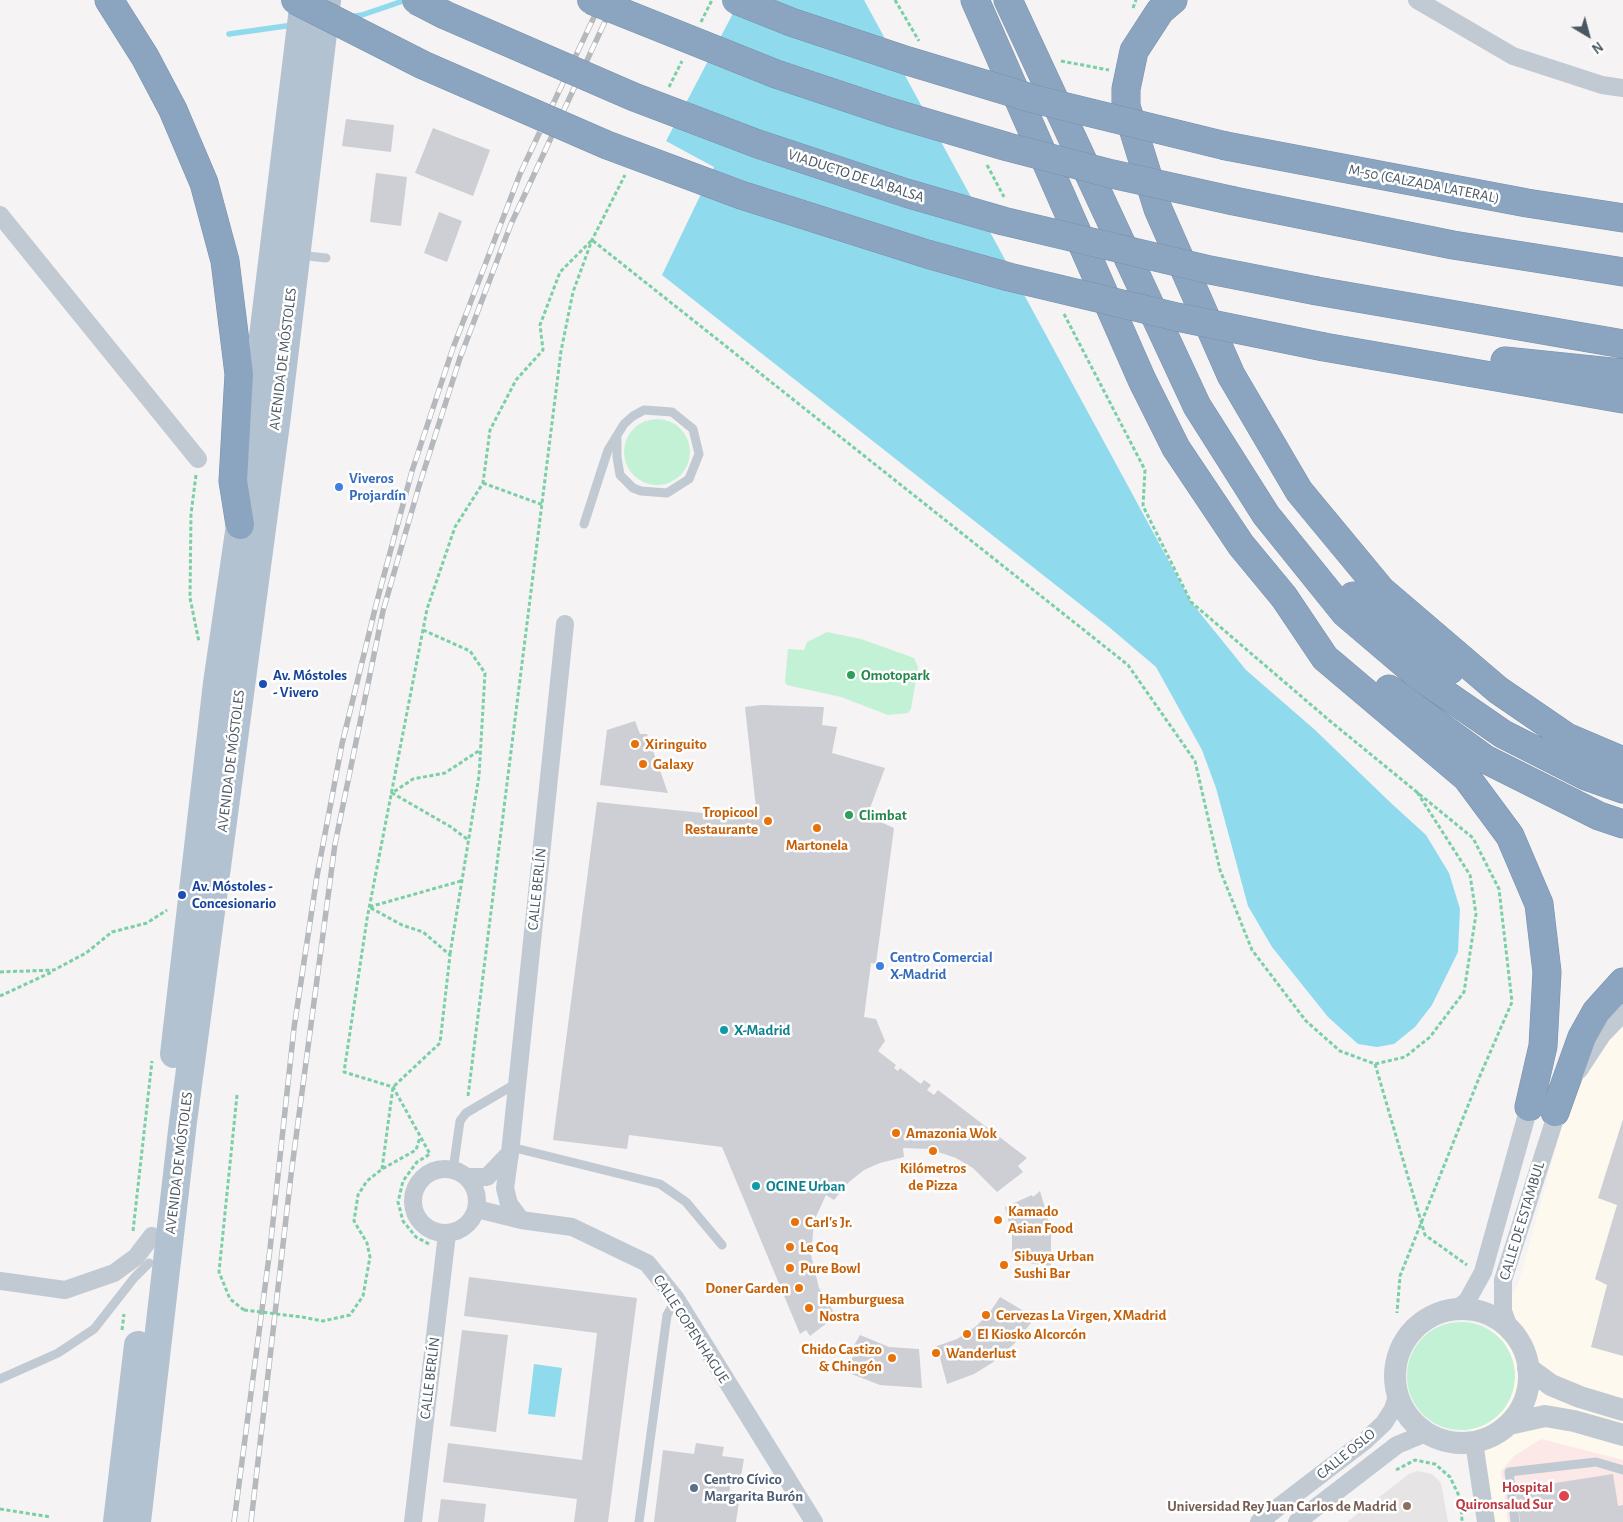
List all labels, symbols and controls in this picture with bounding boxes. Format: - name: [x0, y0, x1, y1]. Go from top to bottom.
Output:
- north arrow: [1563, 10, 1613, 60]
- text: N: [1589, 38, 1605, 55]
- street label: VIADUCTO DE LA BALSA: [786, 145, 926, 207]
- street label: M-50 (CALZADA LATERAL): [1347, 161, 1501, 207]
- street label: AVENIDA DE MÓSTOLES: [265, 287, 301, 431]
- place label: Viveros Projardín: [349, 469, 406, 504]
- marker: Viveros Projardín: [333, 481, 345, 493]
- place label: Av. Móstoles - Vivero: [273, 666, 347, 701]
- place label: Omotopark: [861, 666, 930, 684]
- marker: Omotopark: [845, 669, 857, 681]
- marker: Av. Móstoles - Vivero: [257, 678, 269, 690]
- street label: AVENIDA DE MÓSTOLES: [213, 689, 249, 833]
- place label: Xiringuito: [645, 735, 707, 753]
- marker: Xiringuito: [629, 738, 641, 750]
- place label: Galaxy: [653, 755, 694, 773]
- marker: Galaxy: [637, 758, 649, 770]
- place label: Tropicool Restaurante: [685, 803, 758, 838]
- place label: Climbat: [859, 806, 907, 824]
- marker: Climbat: [843, 809, 855, 821]
- marker: Tropicool Restaurante: [762, 815, 774, 827]
- marker: Martonela: [811, 822, 823, 834]
- place label: Martonela: [786, 836, 848, 854]
- street label: CALLE BERLÍN: [524, 847, 550, 931]
- place label: Av. Móstoles - Concesionario: [192, 877, 276, 912]
- marker: Av. Móstoles - Concesionario: [176, 889, 188, 901]
- place label: Centro Comercial X-Madrid: [890, 948, 993, 983]
- marker: Centro Comercial X-Madrid: [874, 960, 886, 972]
- place label: X-Madrid: [734, 1021, 790, 1039]
- marker: X-Madrid: [718, 1024, 730, 1036]
- street label: AVENIDA DE MÓSTOLES: [161, 1091, 197, 1235]
- place label: Amazonia Wok: [906, 1124, 997, 1142]
- marker: Amazonia Wok: [890, 1127, 902, 1139]
- marker: Kilómetros de Pizza: [927, 1145, 939, 1157]
- place label: Kilómetros de Pizza: [900, 1159, 966, 1194]
- street label: CALLE DE ESTAMBUL: [1495, 1160, 1549, 1282]
- place label: OCINE Urban: [766, 1177, 845, 1195]
- marker: OCINE Urban: [750, 1180, 762, 1192]
- place label: Kamado Asian Food: [1008, 1202, 1073, 1237]
- place label: Carl's Jr.: [805, 1213, 852, 1231]
- marker: Kamado Asian Food: [992, 1214, 1004, 1226]
- marker: Carl's Jr.: [789, 1216, 801, 1228]
- place label: Le Coq: [800, 1238, 838, 1256]
- marker: Le Coq: [784, 1241, 796, 1253]
- place label: Sibuya Urban Sushi Bar: [1014, 1247, 1094, 1282]
- place label: Pure Bowl: [800, 1259, 861, 1277]
- marker: Sibuya Urban Sushi Bar: [998, 1259, 1010, 1271]
- marker: Pure Bowl: [784, 1262, 796, 1274]
- street label: CALLE COPENHAGUE: [649, 1271, 733, 1387]
- place label: Doner Garden: [705, 1279, 789, 1297]
- marker: Doner Garden: [793, 1282, 805, 1294]
- place label: Hamburguesa Nostra: [819, 1290, 905, 1325]
- marker: Hamburguesa Nostra: [803, 1302, 815, 1314]
- place label: Cervezas La Virgen, XMadrid: [996, 1306, 1166, 1324]
- marker: Cervezas La Virgen, XMadrid: [980, 1309, 992, 1321]
- place label: El Kiosko Alcorcón: [977, 1325, 1086, 1343]
- marker: El Kiosko Alcorcón: [961, 1328, 973, 1340]
- street label: CALLE BERLÍN: [416, 1336, 444, 1420]
- place label: Chido Castizo & Chingón: [801, 1340, 882, 1375]
- place label: Wanderlust: [946, 1344, 1016, 1362]
- marker: Wanderlust: [930, 1347, 942, 1359]
- marker: Chido Castizo & Chingón: [886, 1352, 898, 1364]
- street label: CALLE OSLO: [1313, 1425, 1379, 1483]
- place label: Centro Cívico Margarita Burón: [704, 1470, 803, 1505]
- place label: Hospital Quironsalud Sur: [1456, 1478, 1553, 1513]
- marker: Centro Cívico Margarita Burón: [688, 1482, 700, 1494]
- marker: Hospital Quironsalud Sur: [1557, 1489, 1571, 1503]
- place label: Universidad Rey Juan Carlos de Madrid: [1167, 1497, 1397, 1515]
- marker: Universidad Rey Juan Carlos de Madrid: [1401, 1500, 1413, 1512]

